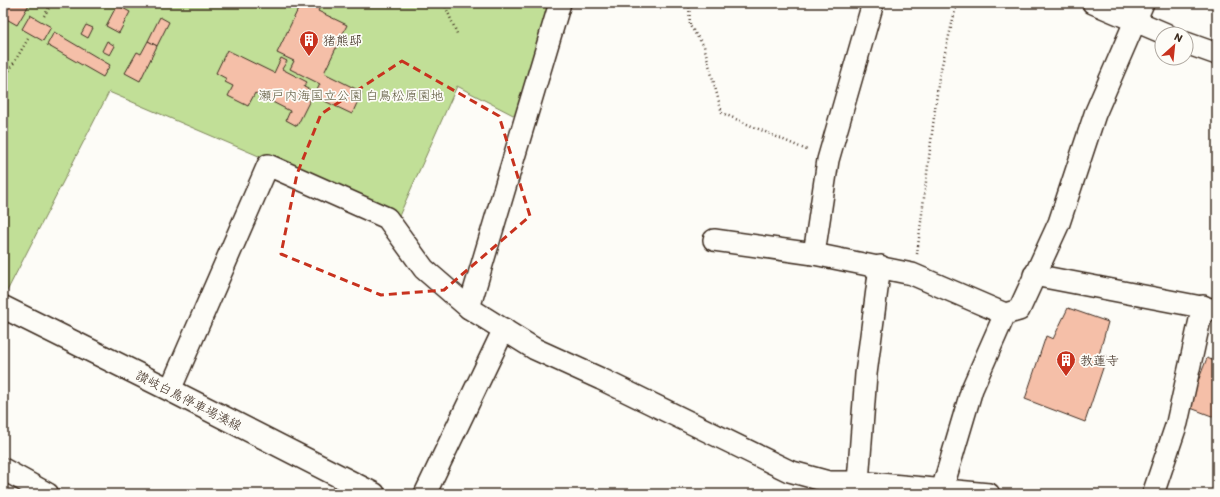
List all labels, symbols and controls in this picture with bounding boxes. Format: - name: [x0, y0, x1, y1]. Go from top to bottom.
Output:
- north arrow: [1154, 26, 1194, 66]
- building icon: 猪熊邸: [298, 29, 320, 57]
- text: N: [1172, 30, 1185, 45]
- place label: 猪熊邸: [323, 33, 362, 48]
- park label: 瀬戸内海国立公園 白鳥松原園地: [259, 88, 443, 103]
- building icon: 教蓮寺: [1055, 349, 1077, 377]
- place label: 教蓮寺: [1080, 353, 1119, 368]
- street label: 讃岐白鳥停車場湊線: [133, 367, 245, 434]

